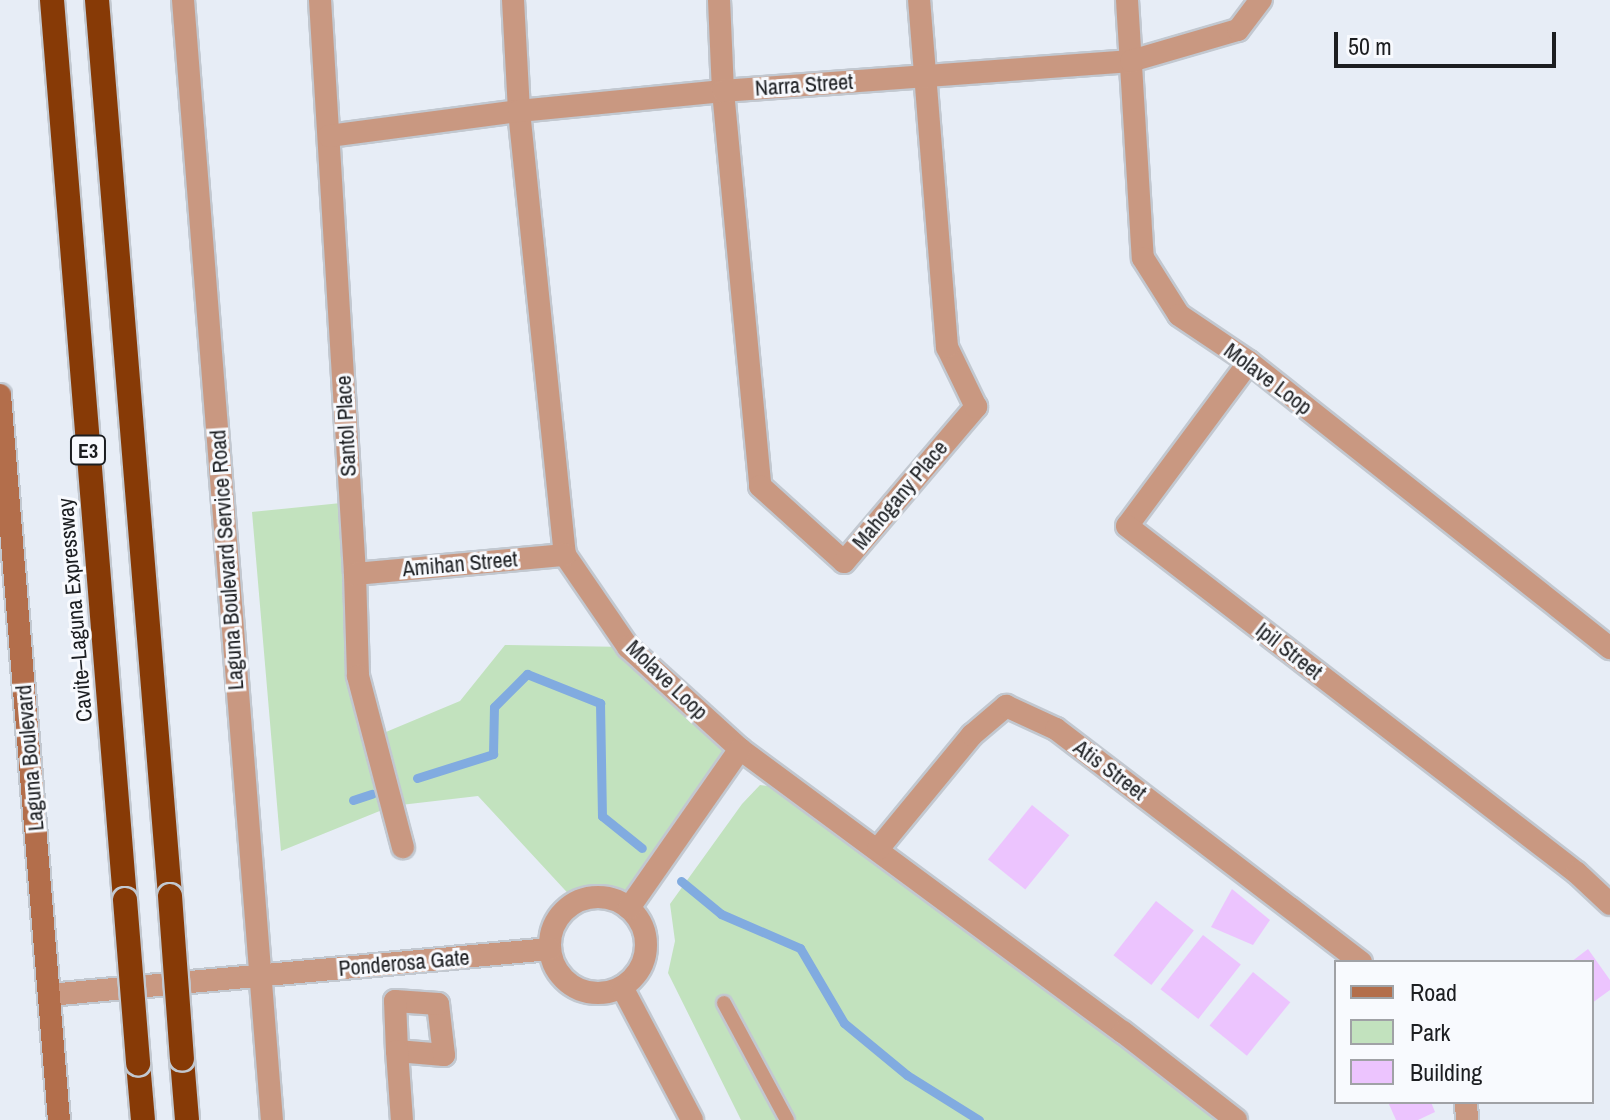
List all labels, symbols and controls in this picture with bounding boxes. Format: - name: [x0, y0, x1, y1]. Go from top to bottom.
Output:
- scale bar: [1338, 16, 1560, 66]
- text: 50 m: [1348, 30, 1392, 62]
- street label: Narra Street: [754, 68, 854, 102]
- street label: Molave Loop: [1219, 337, 1317, 421]
- street label: Santol Place: [330, 375, 362, 477]
- street label: Laguna Boulevard Service Road: [205, 429, 249, 691]
- road number: E3: [68, 434, 108, 466]
- street label: Mahogany Place: [847, 435, 953, 555]
- street label: Cavite–Laguna Expressway: [52, 497, 98, 723]
- street label: Amihan Street: [401, 546, 519, 582]
- street label: Ipil Street: [1250, 617, 1328, 685]
- street label: Molave Loop: [621, 635, 713, 725]
- street label: Laguna Boulevard: [10, 684, 50, 832]
- street label: Atis Street: [1068, 734, 1152, 806]
- street label: Ponderosa Gate: [337, 944, 471, 982]
- legend: [1334, 960, 1594, 1104]
- text: Road: [1410, 976, 1457, 1008]
- text: Park: [1410, 1016, 1450, 1048]
- text: Building: [1410, 1056, 1482, 1088]

